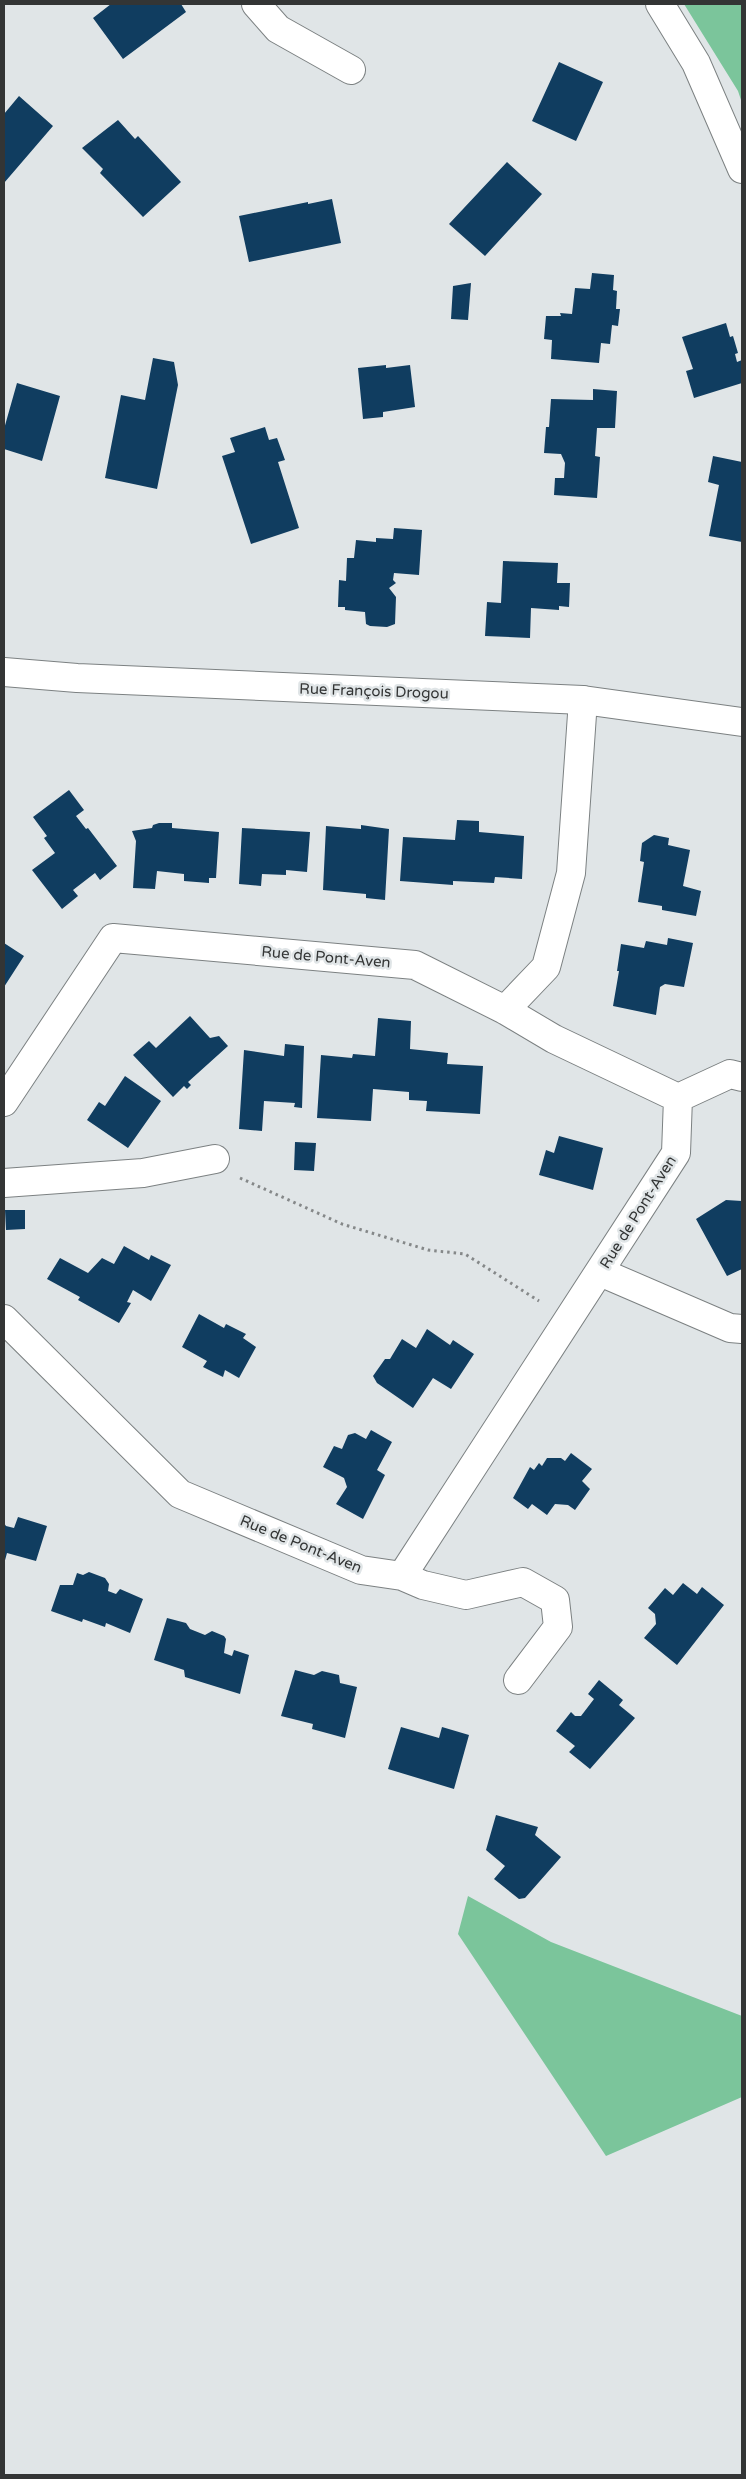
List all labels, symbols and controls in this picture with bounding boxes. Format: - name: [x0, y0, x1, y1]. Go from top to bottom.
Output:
- street label: Rue François Drogou: [299, 679, 449, 703]
- street label: Rue de Pont-Aven: [261, 942, 391, 972]
- street label: Rue de Pont-Aven: [596, 1152, 680, 1272]
- street label: Rue de Pont-Aven: [237, 1511, 365, 1577]

